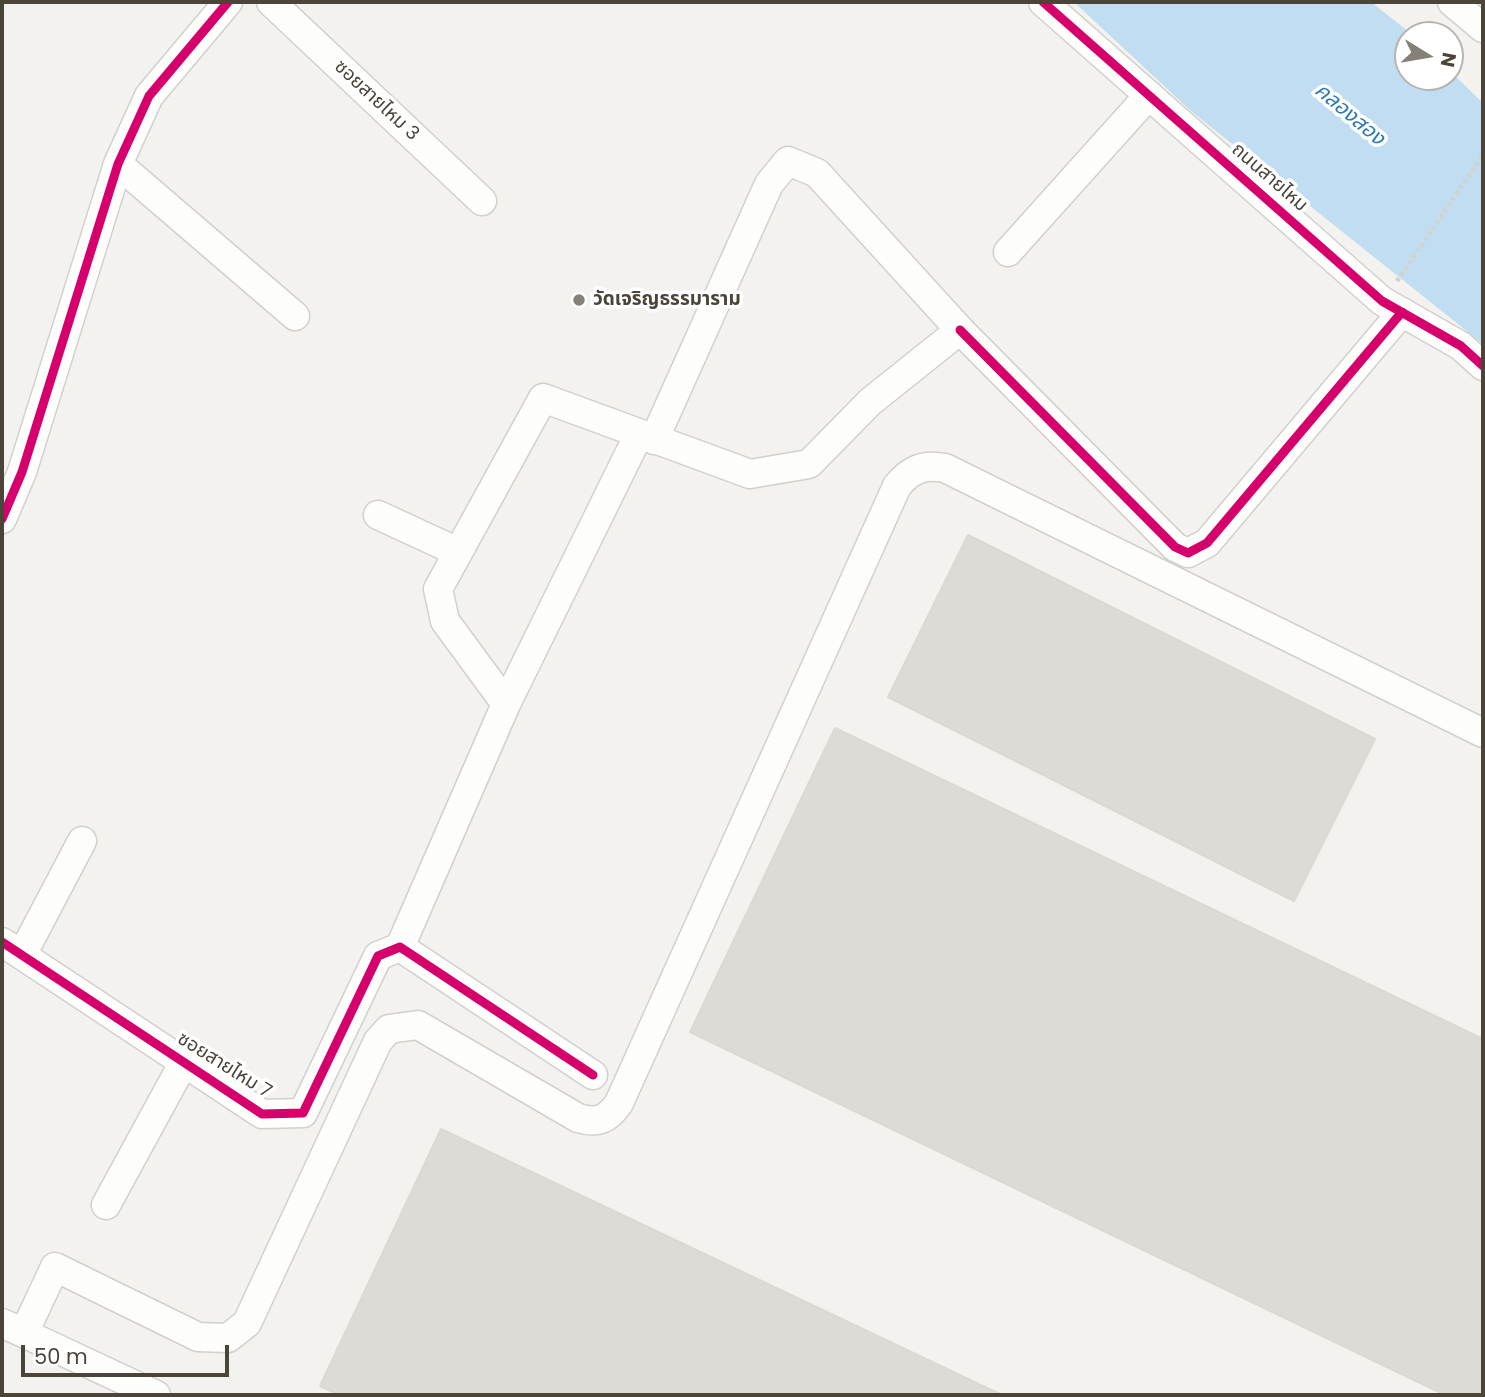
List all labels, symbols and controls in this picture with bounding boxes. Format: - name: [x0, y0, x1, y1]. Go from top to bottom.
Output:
- north arrow: [1394, 21, 1464, 91]
- text: N: [1434, 50, 1463, 69]
- street label: ซอยสายไหม 3: [329, 56, 423, 146]
- water label: คลองสอง: [1309, 78, 1389, 152]
- street label: ถนนสายไหม: [1226, 139, 1312, 217]
- place label: วัดเจริญธรรมาราม: [593, 289, 741, 311]
- marker: วัดเจริญธรรมาราม: [571, 292, 587, 308]
- street label: ซอยสายไหม 7: [173, 1028, 275, 1104]
- scale bar: [24, 1330, 233, 1374]
- text: 50 m: [34, 1342, 88, 1371]

